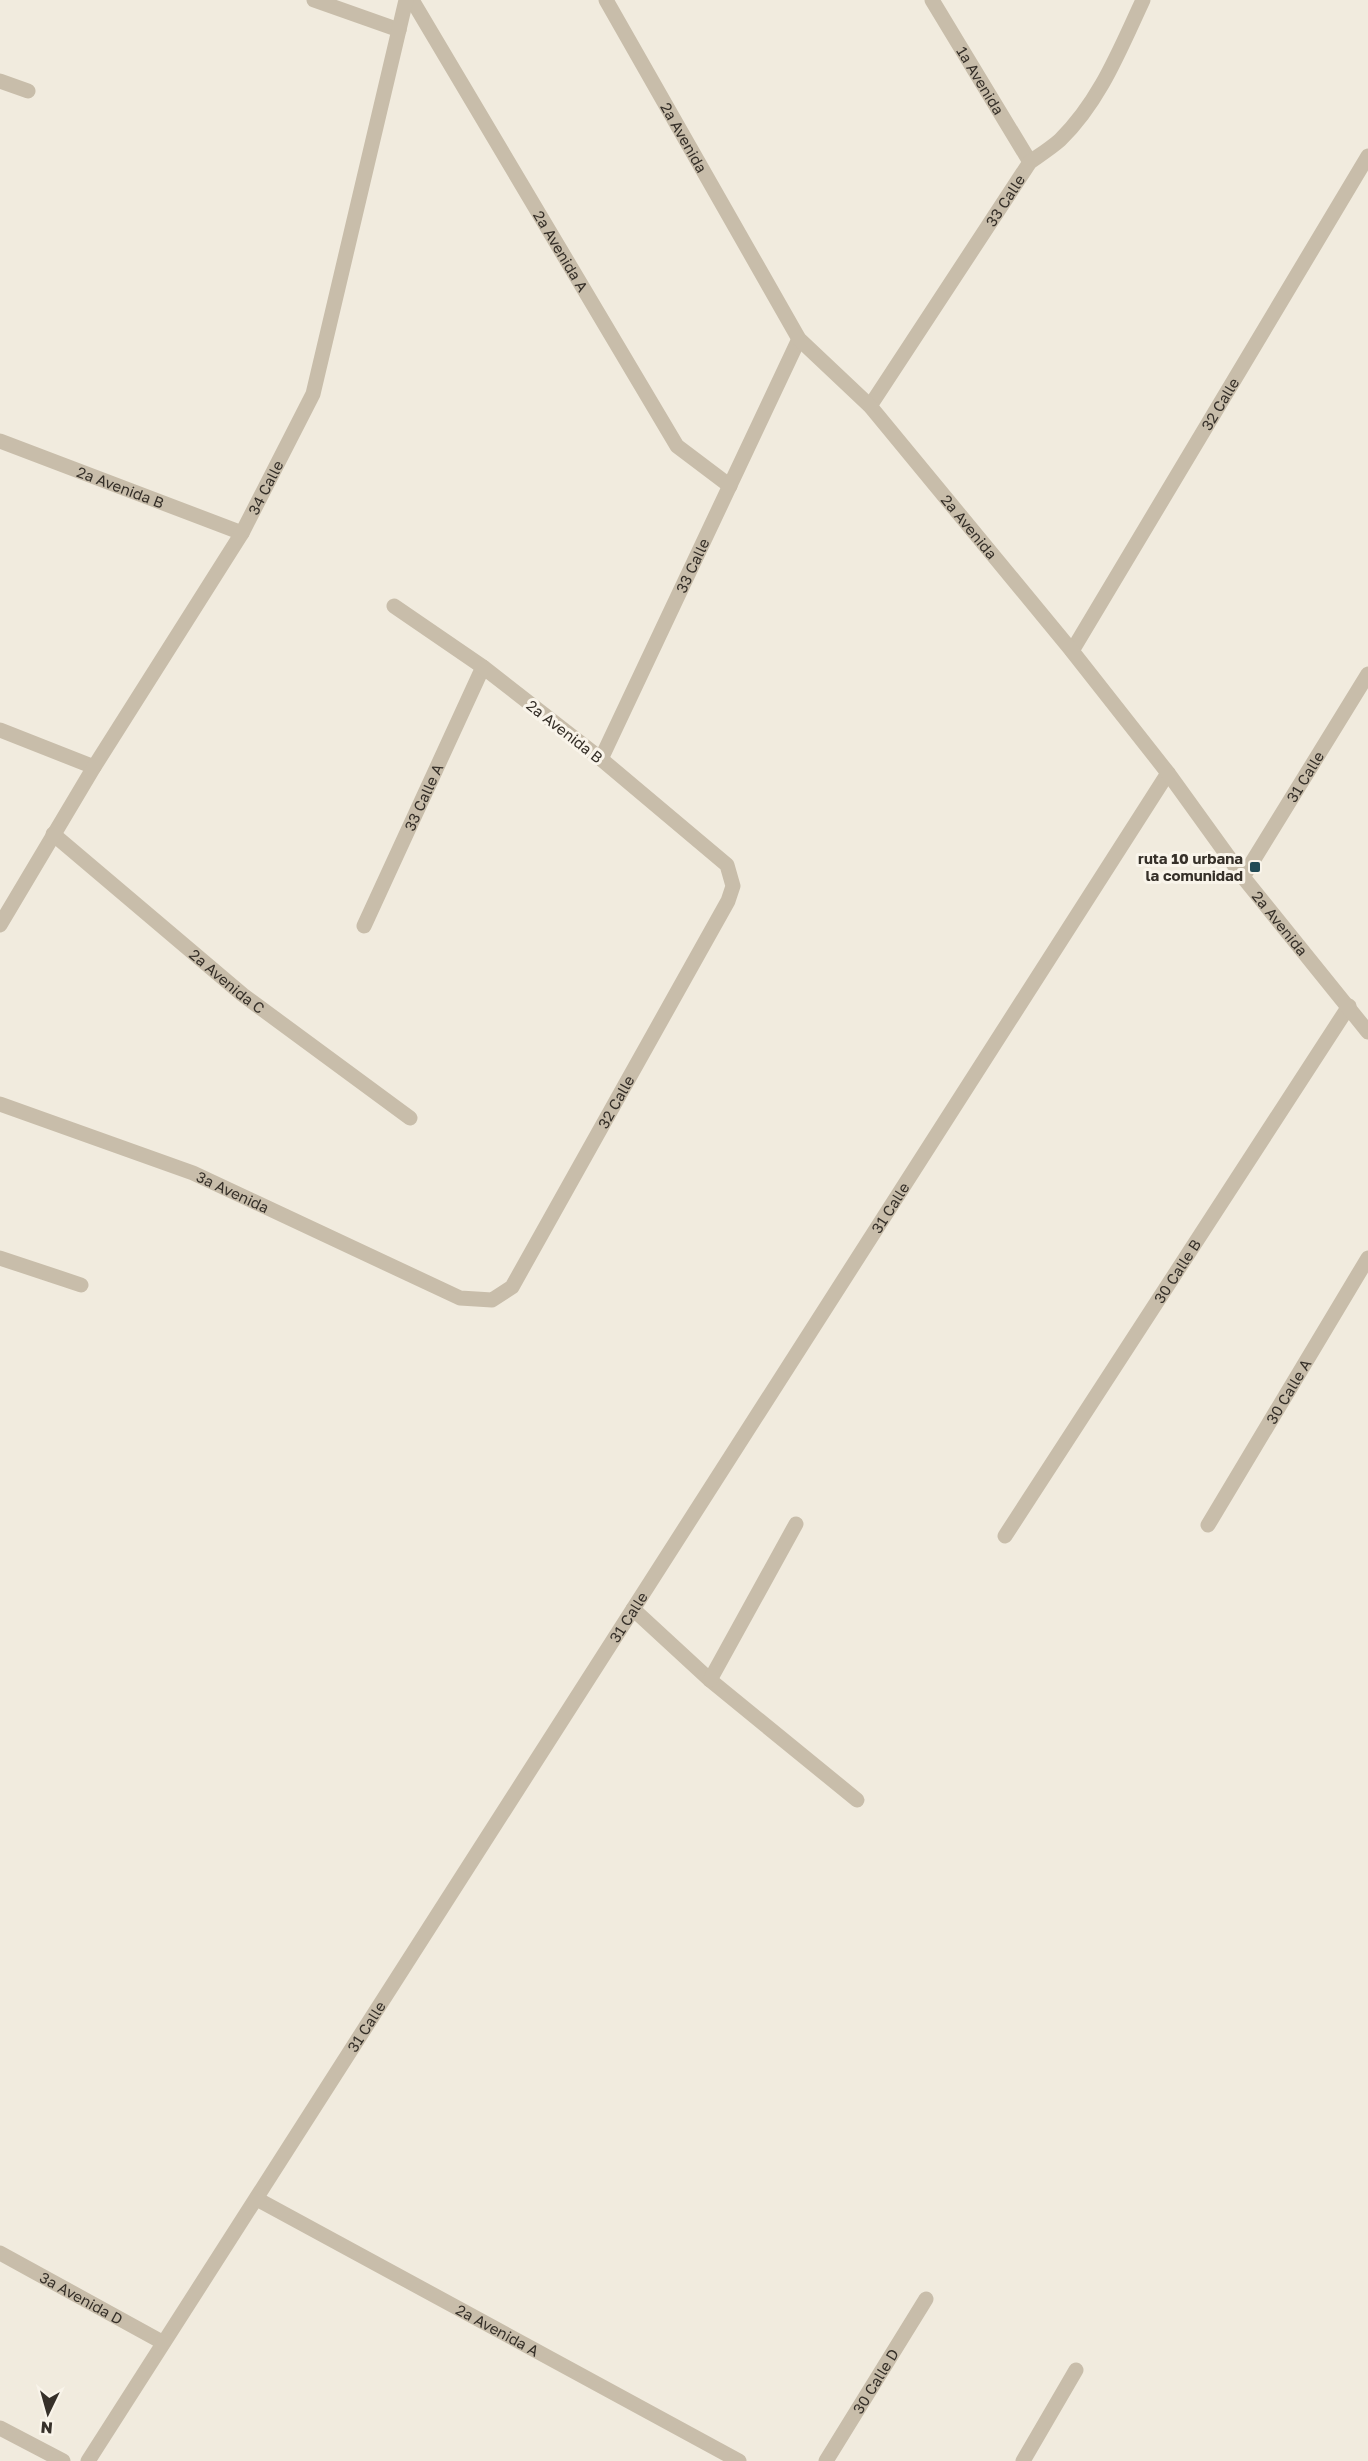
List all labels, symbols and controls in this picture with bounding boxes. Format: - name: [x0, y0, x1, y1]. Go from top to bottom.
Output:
- street label: 1a Avenida: [953, 43, 1008, 118]
- street label: 2a Avenida: [657, 99, 711, 176]
- street label: 33 Calle: [981, 171, 1029, 230]
- street label: 2a Avenida A: [530, 207, 592, 295]
- street label: 32 Calle: [1197, 374, 1243, 433]
- street label: 34 Calle: [244, 457, 287, 518]
- street label: 2a Avenida B: [75, 462, 167, 512]
- street label: 2a Avenida: [938, 491, 1001, 562]
- street label: 33 Calle: [672, 535, 713, 596]
- street label: 2a Avenida B: [523, 696, 607, 766]
- street label: 31 Calle: [1282, 747, 1328, 805]
- street label: 33 Calle A: [400, 760, 446, 833]
- place label: ruta 10 urbana la comunidad: [1138, 849, 1243, 884]
- marker: ruta 10 urbana la comunidad: [1248, 860, 1262, 874]
- street label: 2a Avenida: [1249, 887, 1312, 959]
- street label: 2a Avenida C: [186, 945, 268, 1017]
- street label: 32 Calle: [594, 1072, 638, 1131]
- street label: 3a Avenida: [194, 1167, 272, 1216]
- street label: 31 Calle: [867, 1179, 913, 1236]
- street label: 30 Calle B: [1150, 1236, 1204, 1306]
- street label: 30 Calle A: [1262, 1355, 1315, 1427]
- street label: 31 Calle: [605, 1588, 651, 1646]
- street label: 31 Calle: [343, 1997, 389, 2055]
- street label: 3a Avenida D: [37, 2268, 126, 2328]
- street label: 2a Avenida A: [453, 2300, 542, 2360]
- street label: 30 Calle D: [849, 2345, 902, 2417]
- north arrow: [18, 2383, 78, 2443]
- text: N: [40, 2417, 54, 2438]

